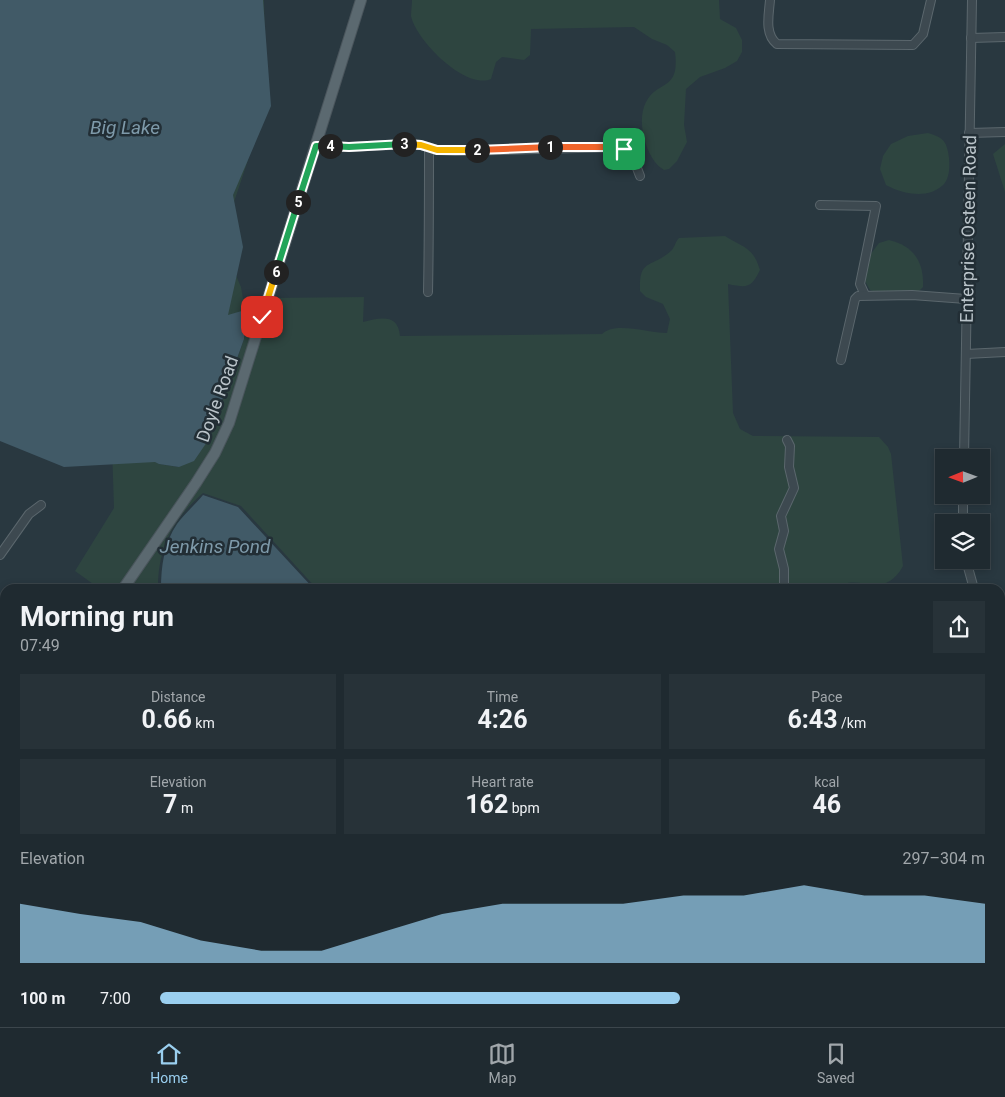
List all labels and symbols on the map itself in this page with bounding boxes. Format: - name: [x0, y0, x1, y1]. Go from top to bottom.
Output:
- water label: Big Lake: [90, 116, 160, 139]
- pin: [603, 128, 645, 170]
- pin: 3: [392, 132, 416, 156]
- pin: 4: [318, 134, 342, 158]
- pin: 1: [538, 134, 562, 160]
- street label: Enterprise Osteen Road: [956, 135, 980, 323]
- pin: 2: [464, 138, 490, 162]
- pin: 5: [286, 190, 310, 214]
- pin: 6: [264, 260, 288, 284]
- pin: [241, 296, 283, 338]
- street label: Doyle Road: [192, 353, 242, 445]
- north arrow: [935, 449, 990, 504]
- water label: Jenkins Pond: [160, 535, 271, 558]

